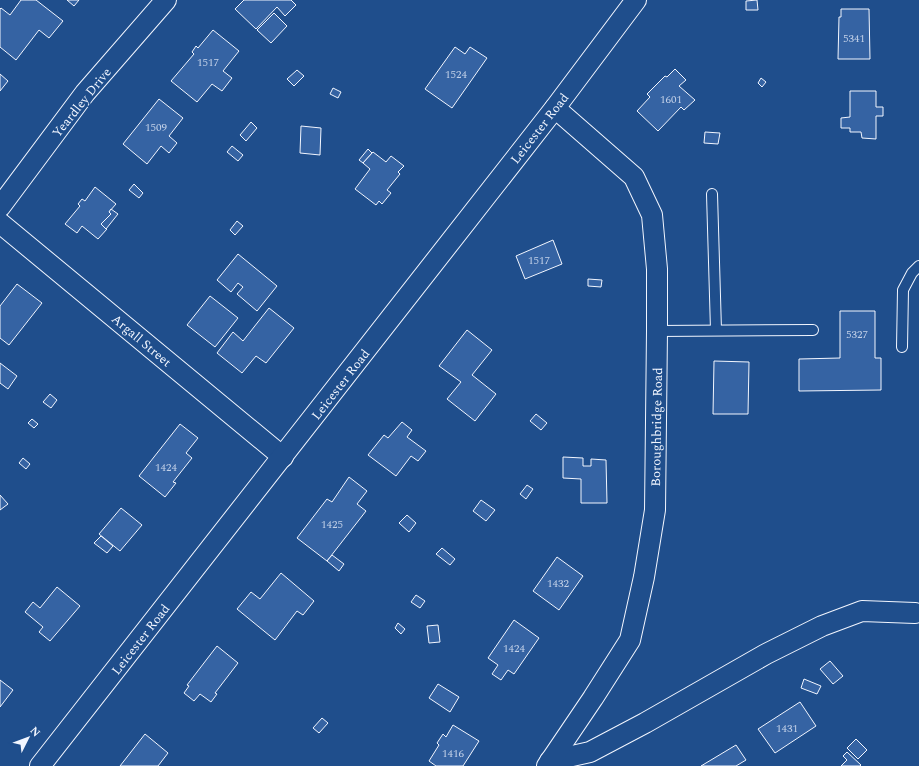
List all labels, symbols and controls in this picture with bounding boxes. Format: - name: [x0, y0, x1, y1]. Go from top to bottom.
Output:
- house number: 5341: [843, 30, 865, 47]
- house number: 1517: [197, 54, 219, 71]
- street label: Yeardley Drive: [47, 63, 116, 142]
- house number: 1524: [445, 66, 467, 83]
- street label: Leicester Road: [506, 89, 574, 168]
- house number: 1601: [660, 91, 682, 108]
- house number: 1509: [145, 119, 167, 136]
- house number: 1517: [528, 252, 550, 269]
- street label: Argall Street: [107, 310, 176, 372]
- house number: 5327: [846, 326, 868, 343]
- street label: Leicester Road: [307, 345, 375, 424]
- street label: Boroughbridge Road: [646, 367, 668, 487]
- house number: 1424: [155, 459, 177, 476]
- house number: 1425: [321, 516, 343, 533]
- house number: 1432: [547, 575, 569, 592]
- street label: Leicester Road: [107, 600, 175, 679]
- house number: 1424: [503, 640, 525, 657]
- north arrow: [8, 718, 48, 758]
- house number: 1431: [776, 720, 798, 737]
- text: N: [26, 723, 44, 741]
- house number: 1416: [442, 745, 464, 762]

